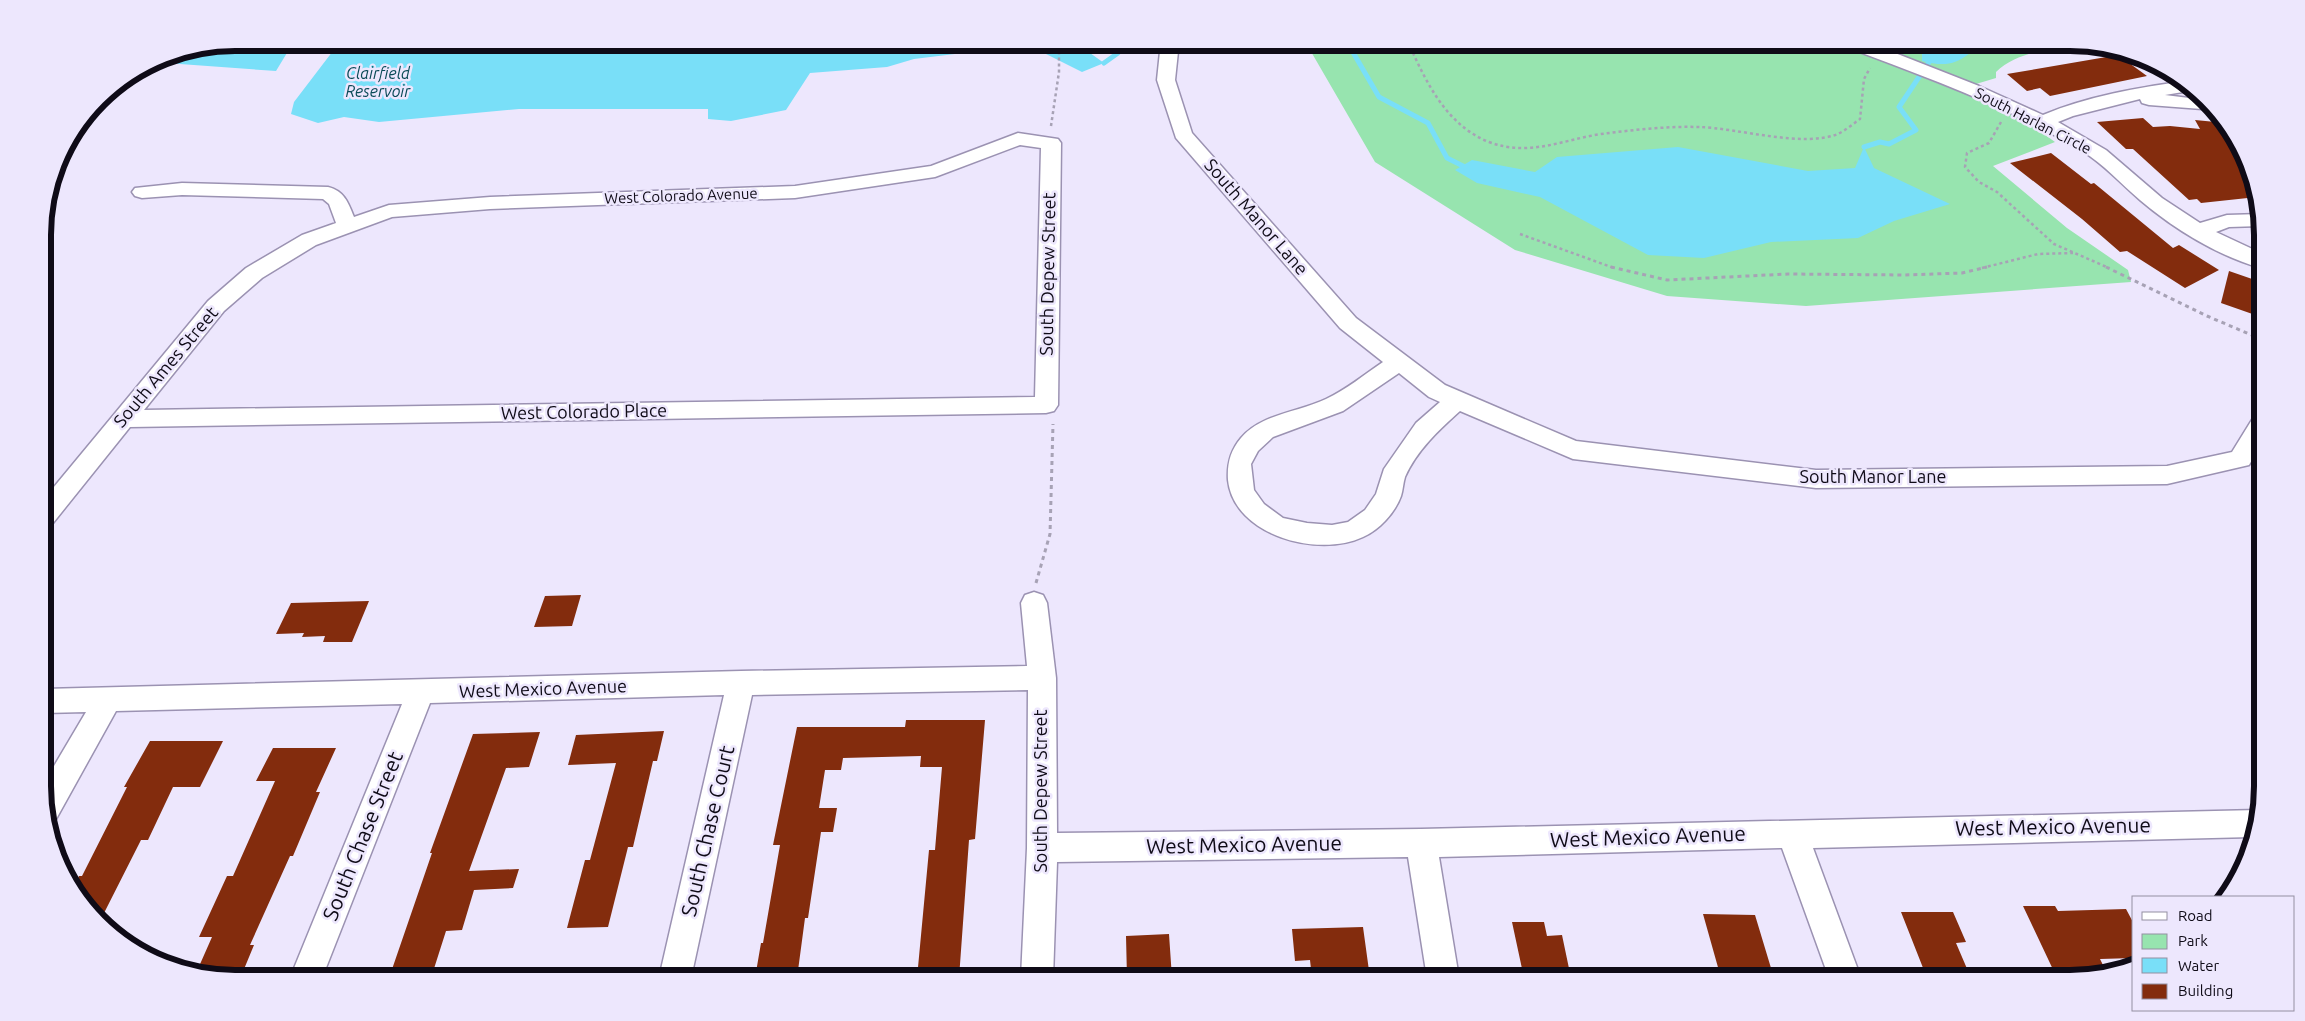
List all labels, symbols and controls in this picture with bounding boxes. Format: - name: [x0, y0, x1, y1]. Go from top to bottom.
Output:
- water label: Clairfield Reservoir: [346, 64, 411, 100]
- street label: South Harlan Circle: [1972, 84, 2094, 157]
- street label: South Manor Lane: [1201, 154, 1313, 278]
- street label: West Colorado Avenue: [604, 184, 758, 207]
- street label: South Depew Street: [1036, 192, 1058, 356]
- street label: South Ames Street: [109, 302, 221, 431]
- street label: West Colorado Place: [501, 400, 667, 422]
- street label: South Manor Lane: [1799, 466, 1947, 486]
- street label: West Mexico Avenue: [459, 675, 627, 701]
- street label: South Depew Street: [1030, 709, 1050, 873]
- street label: South Chase Court: [676, 743, 738, 919]
- street label: South Chase Street: [317, 748, 407, 924]
- street label: West Mexico Avenue: [1955, 812, 2151, 840]
- street label: West Mexico Avenue: [1550, 821, 1746, 851]
- street label: West Mexico Avenue: [1146, 830, 1342, 858]
- legend: [2132, 896, 2295, 1011]
- text: Road: [2178, 907, 2213, 924]
- text: Park: [2178, 932, 2208, 949]
- text: Water: [2178, 957, 2219, 974]
- text: Building: [2178, 982, 2233, 999]

